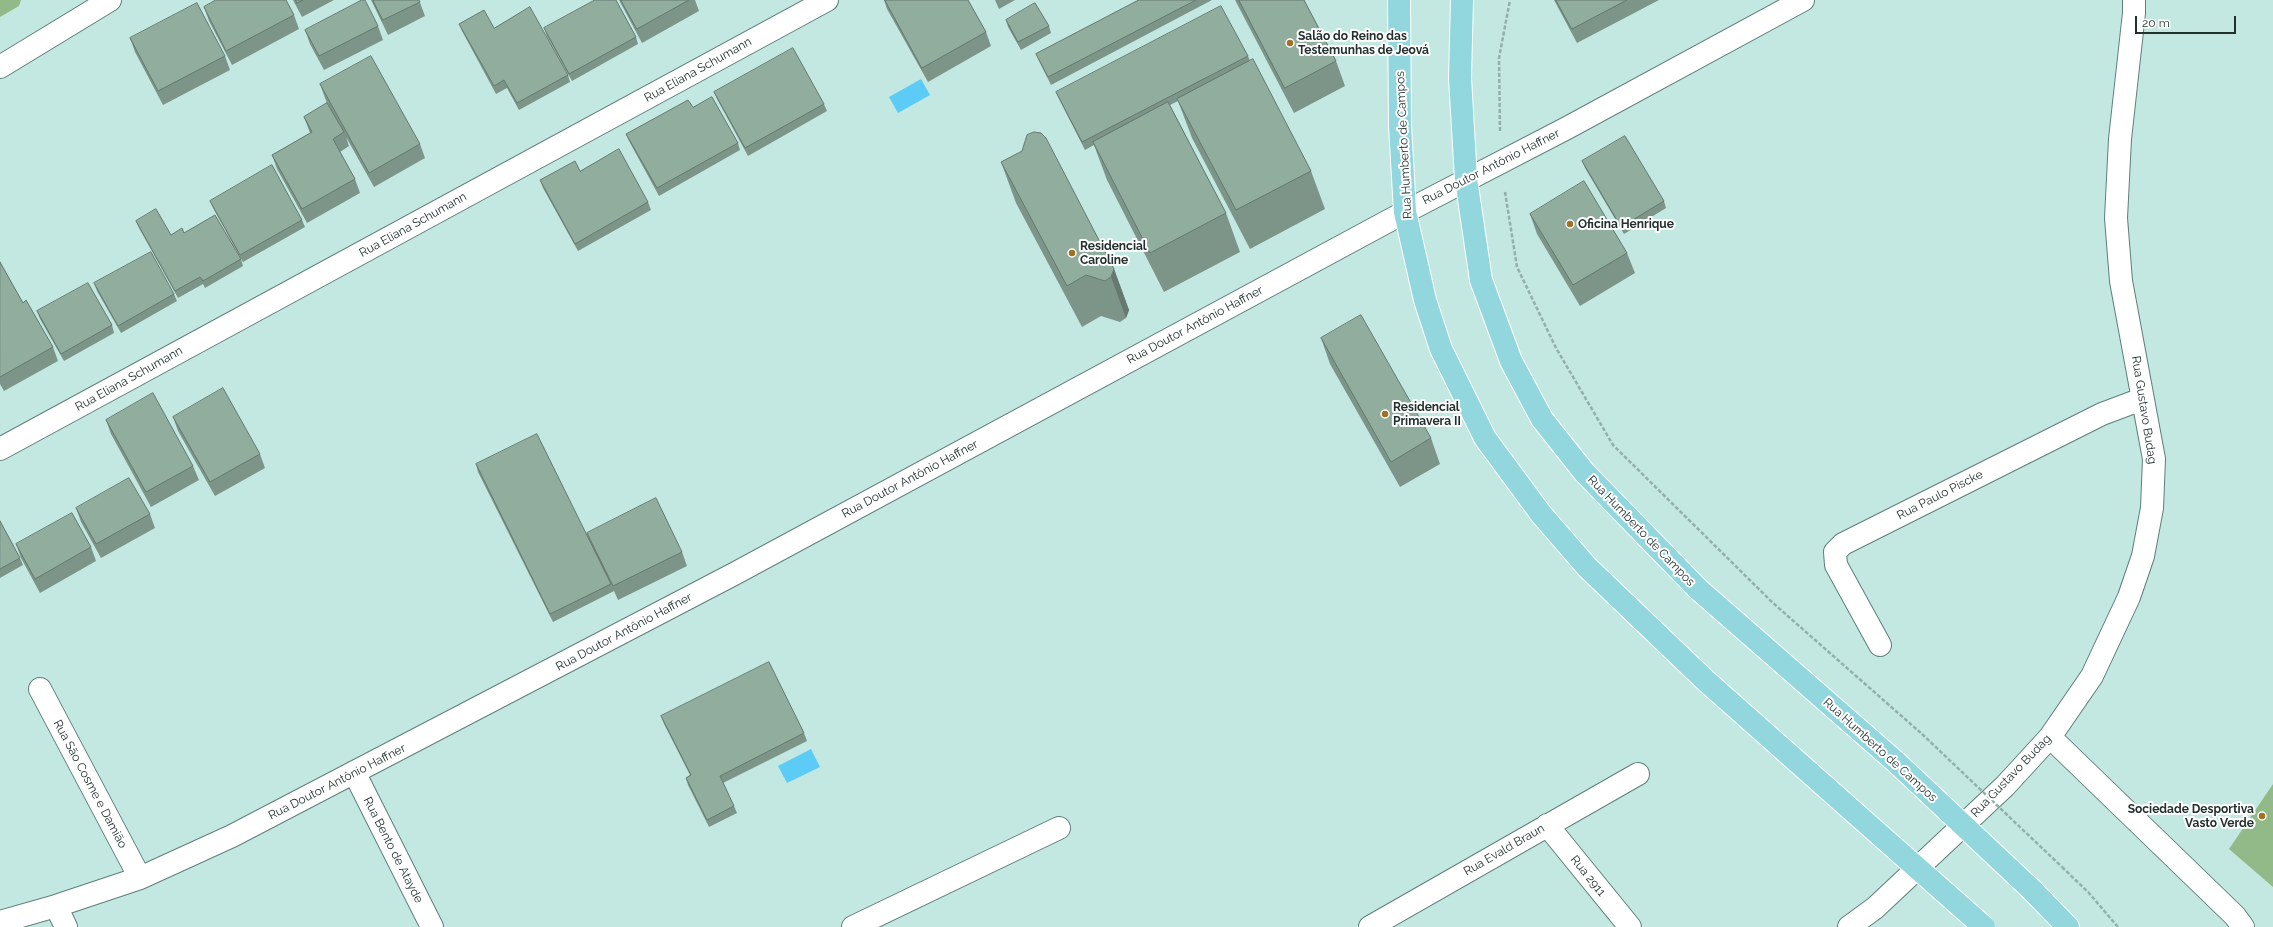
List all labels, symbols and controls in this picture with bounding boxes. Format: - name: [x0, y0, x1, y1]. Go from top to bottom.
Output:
- scale bar: [2137, 8, 2238, 34]
- text: 20 m: [2142, 16, 2170, 30]
- place label: Salão do Reino das Testemunhas de Jeová: [1298, 29, 1429, 57]
- street label: Rua Eliana Schumann: [642, 35, 754, 105]
- marker: Salão do Reino das Testemunhas de Jeová: [1285, 38, 1295, 48]
- street label: Rua Humberto de Campos: [1393, 71, 1415, 219]
- street label: Rua Doutor Antônio Haffner: [1420, 126, 1562, 208]
- street label: Rua Eliana Schumann: [357, 190, 469, 260]
- place label: Oficina Henrique: [1578, 217, 1674, 231]
- marker: Oficina Henrique: [1565, 219, 1575, 229]
- place label: Residencial Caroline: [1080, 239, 1147, 267]
- marker: Residencial Caroline: [1067, 248, 1077, 258]
- street label: Rua Doutor Antônio Haffner: [1124, 283, 1266, 367]
- street label: Rua Eliana Schumann: [73, 344, 185, 414]
- street label: Rua Gustavo Budag: [2128, 355, 2160, 465]
- place label: Residencial Primavera II: [1393, 400, 1461, 428]
- marker: Residencial Primavera II: [1380, 409, 1390, 419]
- street label: Rua Doutor Antônio Haffner: [839, 437, 981, 521]
- street label: Rua Paulo Piscke: [1895, 467, 1985, 523]
- street label: Rua Humberto de Campos: [1584, 473, 1698, 589]
- street label: Rua Doutor Antônio Haffner: [553, 590, 695, 674]
- street label: Rua Humberto de Campos: [1820, 695, 1940, 805]
- street label: Rua São Cosme e Damião: [50, 717, 130, 851]
- street label: Rua Gustavo Budag: [1968, 732, 2054, 820]
- street label: Rua Doutor Antônio Haffner: [266, 741, 408, 823]
- street label: Rua Bento de Atayde: [360, 795, 426, 905]
- place label: Sociedade Desportiva Vasto Verde: [2128, 802, 2254, 830]
- marker: Sociedade Desportiva Vasto Verde: [2257, 811, 2267, 821]
- street label: Rua Evald Braun: [1461, 821, 1547, 879]
- street label: Rua 2911: [1567, 853, 1609, 899]

